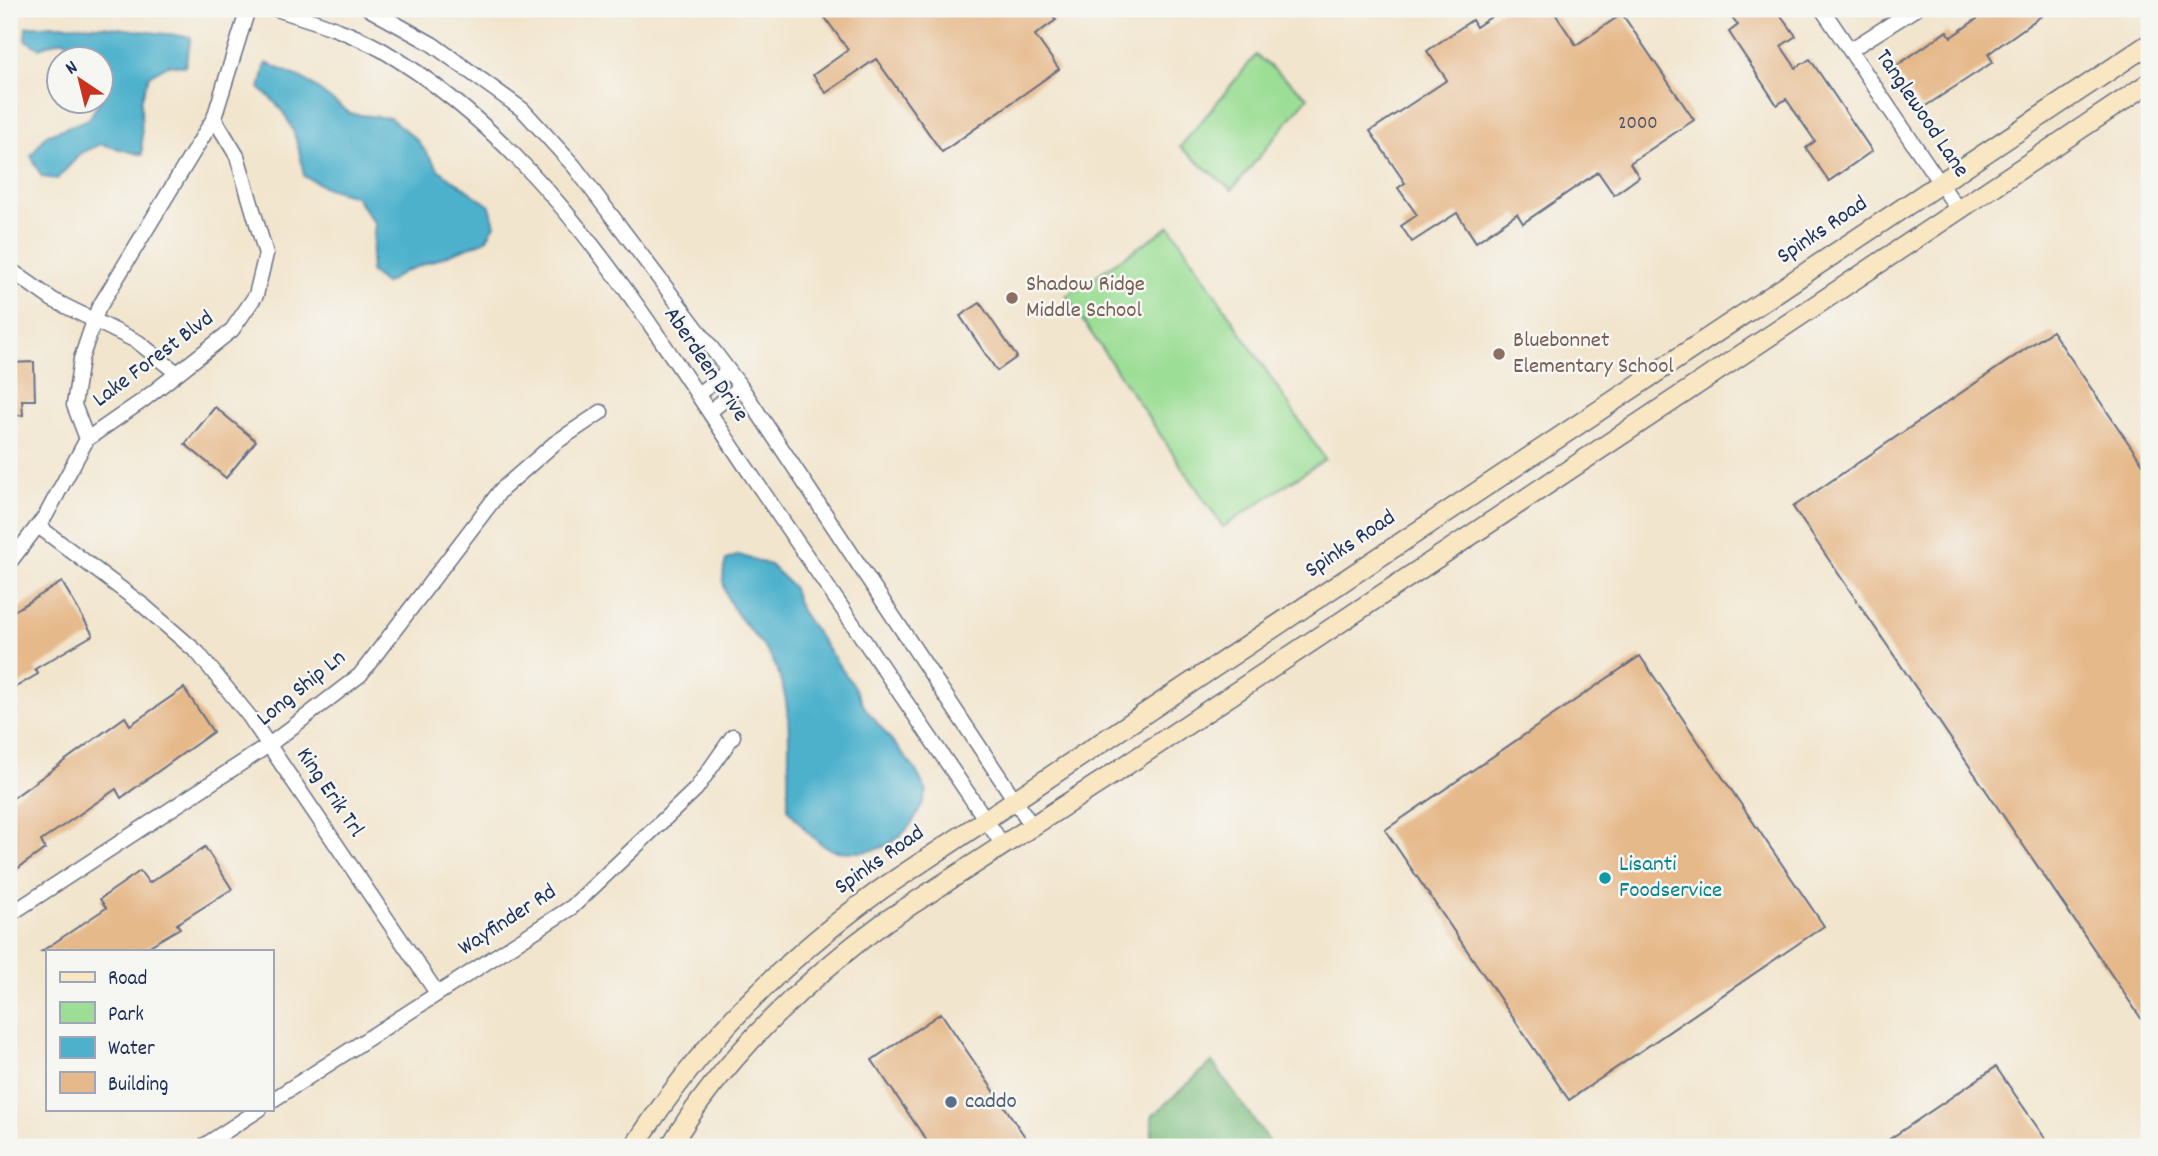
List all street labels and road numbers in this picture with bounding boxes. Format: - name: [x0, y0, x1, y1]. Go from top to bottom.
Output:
- street label: Tanglewood Lane: [1866, 43, 1976, 185]
- street label: Spinks Road: [1771, 189, 1875, 273]
- street label: Aberdeen Drive: [654, 301, 756, 429]
- street label: Lake Forest Blvd: [86, 303, 222, 417]
- street label: Spinks Road: [1299, 503, 1403, 587]
- street label: Long Ship Ln: [250, 643, 354, 735]
- street label: King Erik Trl: [287, 742, 371, 845]
- street label: Spinks Road: [828, 818, 932, 904]
- street label: Wayfinder Rd: [452, 877, 564, 965]

